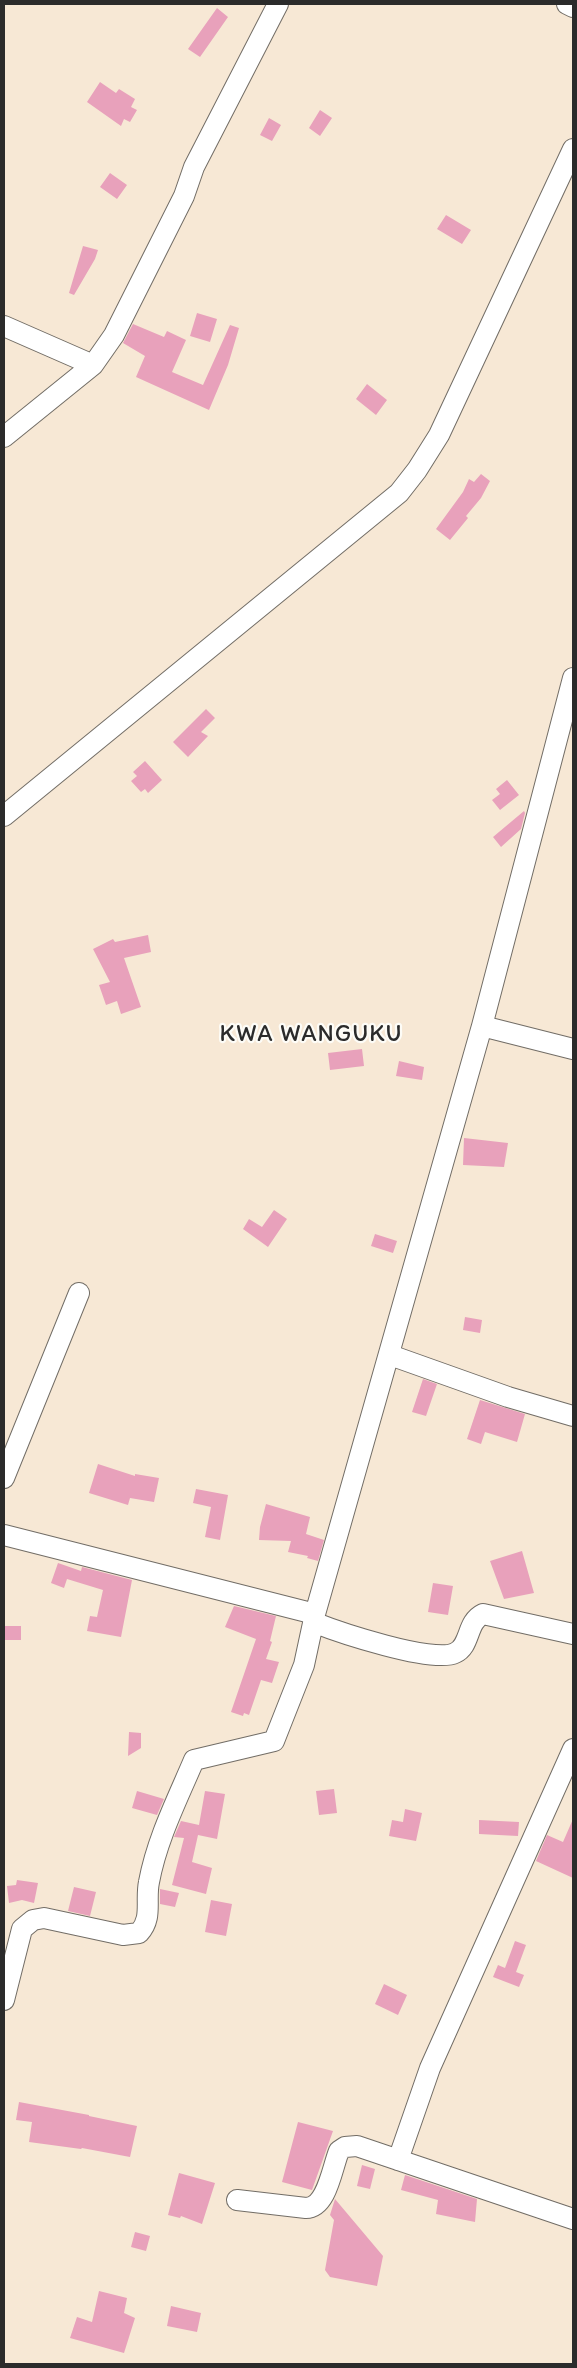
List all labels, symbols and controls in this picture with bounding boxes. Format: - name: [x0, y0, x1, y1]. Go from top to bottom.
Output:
- district label: KWA WANGUKU: [218, 1021, 404, 1049]

